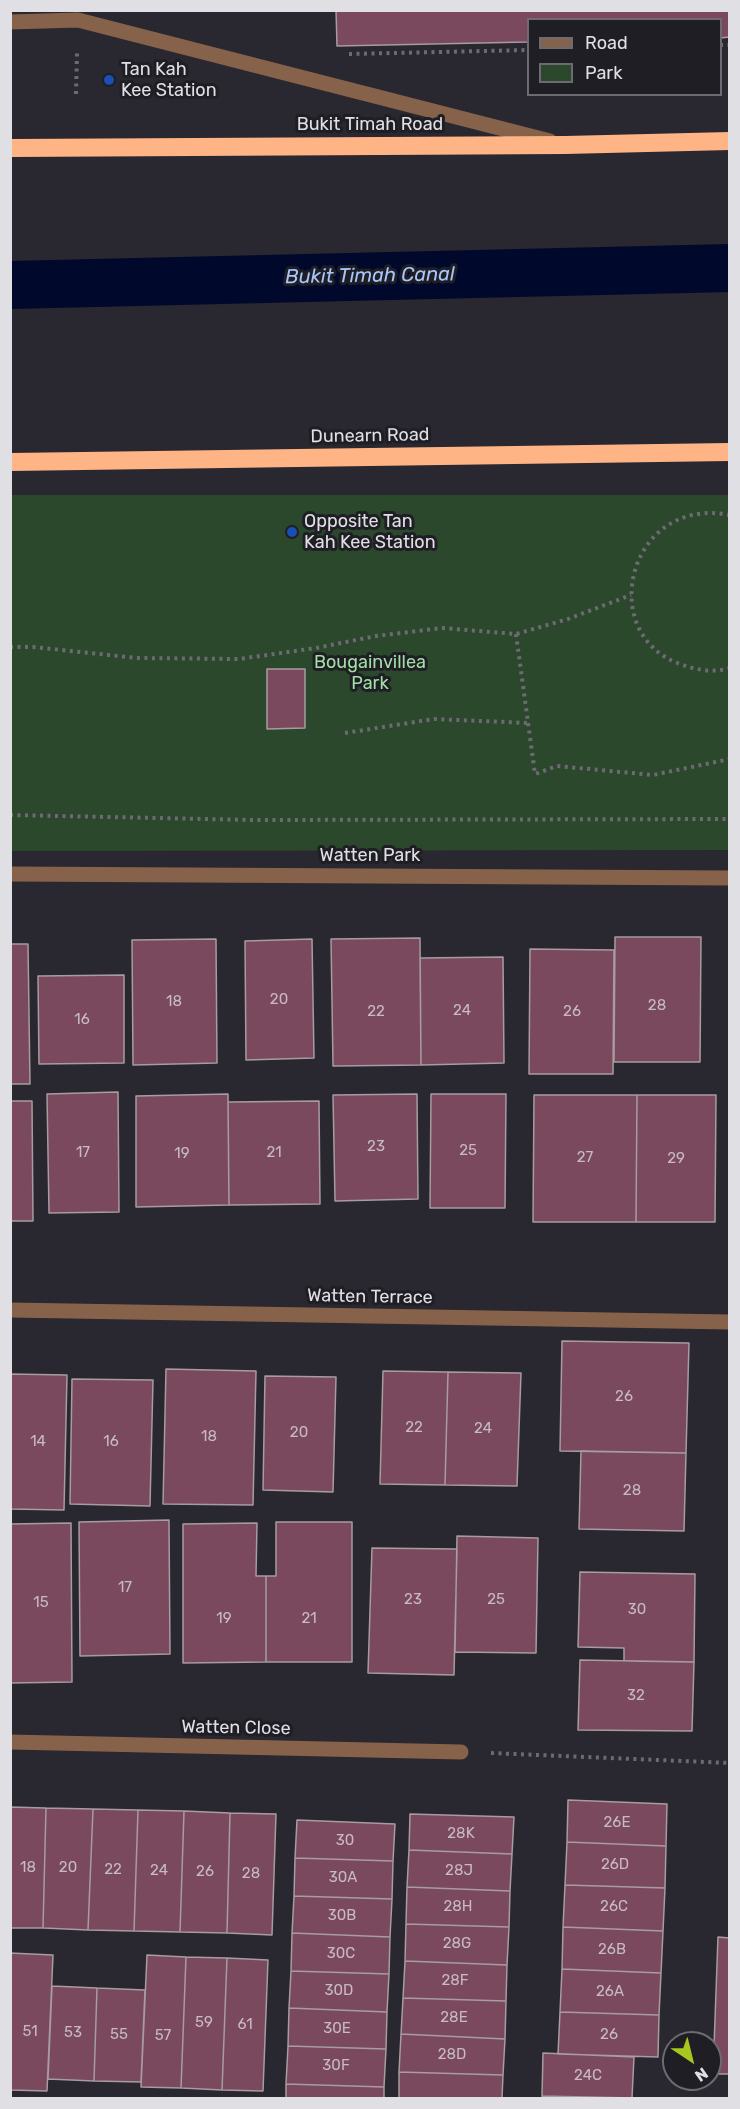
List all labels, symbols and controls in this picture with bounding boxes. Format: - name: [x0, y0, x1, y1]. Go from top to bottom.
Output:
- legend: [527, 18, 722, 96]
- text: Road: [585, 32, 628, 54]
- place label: Tan Kah Kee Station: [121, 59, 217, 101]
- text: Park: [585, 62, 622, 84]
- marker: Tan Kah Kee Station: [102, 73, 116, 87]
- street label: Bukit Timah Road: [297, 114, 443, 136]
- water label: Bukit Timah Canal: [285, 263, 455, 289]
- street label: Dunearn Road: [310, 424, 430, 448]
- place label: Opposite Tan Kah Kee Station: [304, 511, 436, 554]
- marker: Opposite Tan Kah Kee Station: [285, 525, 299, 539]
- park label: Bougainvillea Park: [314, 652, 426, 694]
- street label: Watten Park: [320, 845, 420, 867]
- house number: 20: [270, 991, 288, 1009]
- house number: 18: [166, 993, 182, 1011]
- house number: 28: [648, 997, 666, 1015]
- house number: 24: [453, 1002, 471, 1020]
- house number: 22: [367, 1003, 385, 1021]
- house number: 26: [563, 1003, 581, 1021]
- house number: 16: [74, 1011, 90, 1029]
- house number: 23: [367, 1138, 385, 1156]
- house number: 25: [459, 1142, 477, 1160]
- house number: 17: [76, 1144, 90, 1162]
- house number: 21: [266, 1144, 282, 1162]
- house number: 19: [174, 1145, 190, 1163]
- house number: 27: [577, 1149, 593, 1167]
- house number: 29: [667, 1150, 685, 1168]
- street label: Watten Terrace: [307, 1285, 433, 1309]
- house number: 26: [615, 1388, 633, 1406]
- house number: 22: [405, 1419, 423, 1437]
- house number: 24: [474, 1420, 492, 1438]
- house number: 20: [290, 1424, 308, 1442]
- house number: 18: [201, 1428, 217, 1446]
- house number: 14: [30, 1433, 46, 1451]
- house number: 16: [103, 1433, 119, 1451]
- house number: 28: [623, 1482, 641, 1500]
- house number: 17: [118, 1579, 132, 1597]
- house number: 23: [404, 1591, 422, 1609]
- house number: 25: [487, 1591, 505, 1609]
- house number: 15: [33, 1594, 49, 1612]
- house number: 30: [628, 1601, 646, 1619]
- house number: 19: [216, 1610, 232, 1628]
- house number: 21: [301, 1610, 317, 1628]
- house number: 32: [627, 1687, 645, 1705]
- street label: Watten Close: [181, 1716, 291, 1740]
- house number: 26E: [604, 1814, 630, 1832]
- house number: 28K: [447, 1825, 475, 1843]
- house number: 30: [336, 1832, 354, 1850]
- house number: 26D: [601, 1856, 629, 1874]
- house number: 18: [20, 1859, 36, 1877]
- house number: 20: [59, 1859, 77, 1877]
- house number: 22: [104, 1861, 122, 1879]
- house number: 24: [150, 1862, 168, 1880]
- house number: 28J: [445, 1862, 473, 1880]
- house number: 26: [196, 1863, 214, 1881]
- house number: 28: [242, 1865, 260, 1883]
- house number: 30A: [329, 1869, 357, 1887]
- house number: 28H: [443, 1898, 473, 1916]
- house number: 26C: [600, 1898, 628, 1916]
- house number: 30B: [328, 1907, 356, 1925]
- house number: 28G: [443, 1935, 471, 1953]
- house number: 26B: [598, 1941, 626, 1959]
- house number: 30C: [327, 1945, 355, 1963]
- house number: 28F: [441, 1972, 469, 1990]
- house number: 30D: [325, 1982, 353, 2000]
- house number: 26A: [596, 1983, 624, 2001]
- house number: 28E: [440, 2009, 468, 2027]
- house number: 59: [195, 2014, 213, 2032]
- house number: 61: [237, 2016, 253, 2034]
- house number: 30E: [323, 2020, 351, 2038]
- house number: 51: [22, 2023, 38, 2041]
- house number: 53: [64, 2024, 82, 2042]
- house number: 55: [110, 2026, 128, 2044]
- house number: 26: [600, 2026, 618, 2044]
- house number: 57: [155, 2027, 171, 2045]
- north arrow: [662, 2031, 722, 2091]
- house number: 28D: [438, 2046, 466, 2064]
- house number: 30F: [322, 2057, 350, 2075]
- text: N: [691, 2063, 712, 2086]
- house number: 24C: [574, 2067, 602, 2085]

